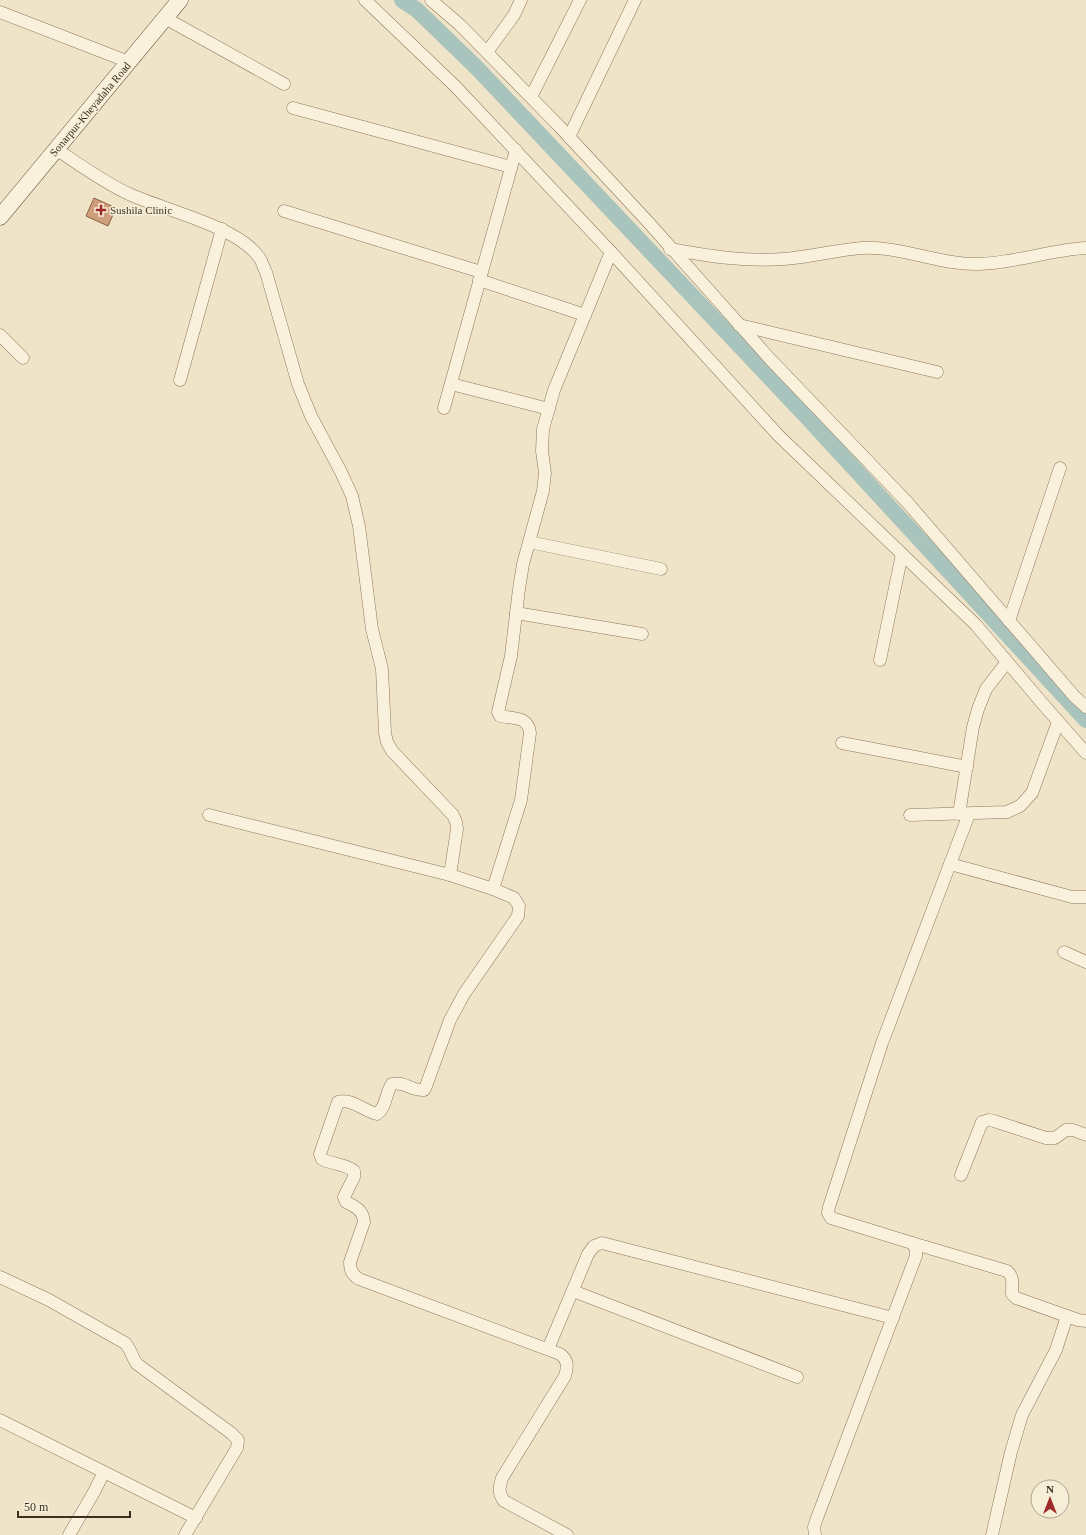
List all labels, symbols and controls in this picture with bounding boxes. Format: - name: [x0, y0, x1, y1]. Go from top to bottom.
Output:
- street label: Sonarpur-Kheyadaha Road: [47, 59, 133, 159]
- marker: Sushila Clinic: [95, 204, 107, 216]
- place label: Sushila Clinic: [110, 204, 172, 216]
- north arrow: [1030, 1479, 1070, 1519]
- text: N: [1046, 1483, 1054, 1495]
- scale bar: [18, 1493, 130, 1519]
- text: 50 m: [24, 1500, 49, 1514]

